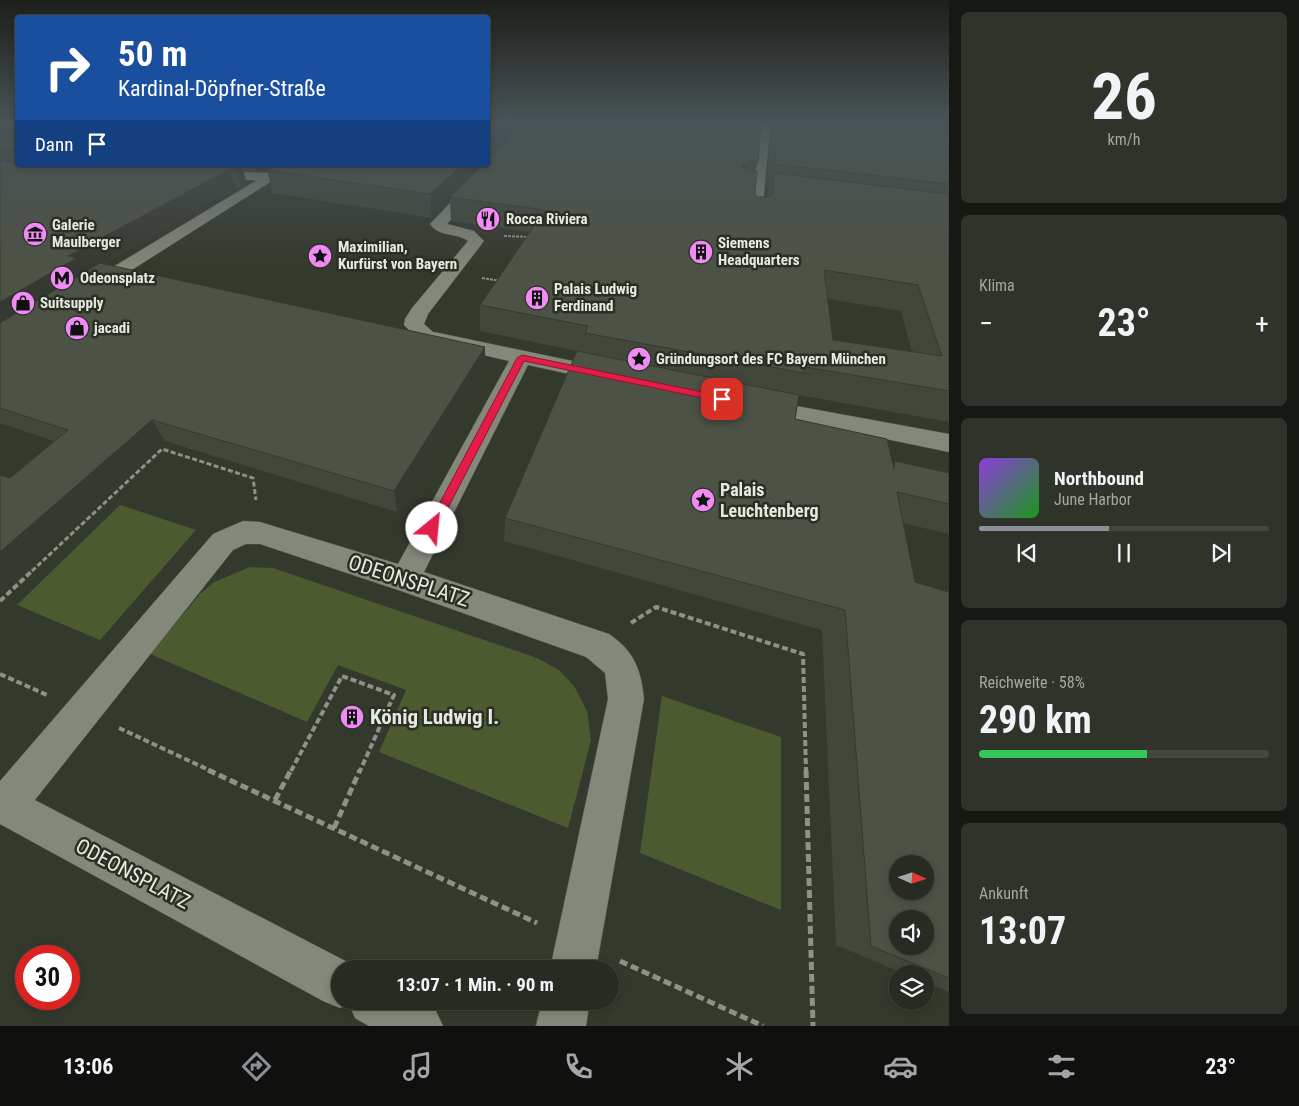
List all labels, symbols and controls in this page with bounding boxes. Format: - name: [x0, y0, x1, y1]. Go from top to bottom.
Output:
- text: 50 m: [118, 34, 187, 75]
- icon: right: [35, 35, 100, 100]
- text: 26: [1091, 59, 1157, 135]
- text: Kardinal-Döpfner-Straße: [118, 76, 326, 101]
- icon: arrive: [83, 130, 111, 158]
- text: km/h: [1108, 130, 1140, 149]
- text: Dann: [35, 133, 73, 156]
- restaurant icon: Rocca Riviera: [475, 206, 501, 232]
- place label: Rocca Riviera: [506, 210, 588, 228]
- place label: Galerie Maulberger: [52, 216, 121, 251]
- museum icon: Galerie Maulberger: [22, 221, 48, 247]
- place label: Siemens Headquarters: [718, 234, 800, 269]
- place label: Maximilian, Kurfürst von Bayern: [338, 238, 457, 273]
- building icon: Siemens Headquarters: [688, 239, 714, 265]
- place icon: Maximilian, Kurfürst von Bayern: [307, 243, 333, 269]
- metro station icon: Odeonsplatz: [49, 265, 75, 291]
- place label: Odeonsplatz: [80, 269, 155, 287]
- text: Klima: [979, 276, 1015, 295]
- place label: Palais Ludwig Ferdinand: [554, 280, 637, 315]
- building icon: Palais Ludwig Ferdinand: [524, 285, 550, 311]
- shop icon: Suitsupply: [10, 290, 36, 316]
- place label: Suitsupply: [40, 294, 104, 312]
- text: 23°: [1097, 301, 1151, 345]
- text: −: [979, 307, 993, 340]
- text: +: [1255, 307, 1269, 340]
- shop icon: jacadi: [64, 315, 90, 341]
- place label: jacadi: [93, 319, 130, 337]
- place icon: Gründungsort des FC Bayern München: [626, 346, 652, 372]
- place label: Gründungsort des FC Bayern München: [656, 350, 886, 368]
- pin: [701, 378, 743, 420]
- icon: arrive: [708, 385, 736, 413]
- text: Northbound: [1054, 467, 1144, 490]
- place label: Palais Leuchtenberg: [720, 479, 819, 521]
- place icon: Palais Leuchtenberg: [690, 487, 716, 513]
- text: June Harbor: [1054, 490, 1132, 509]
- position arrow: [405, 501, 457, 553]
- icon: previous: [1013, 539, 1041, 567]
- icon: pause: [1110, 539, 1138, 567]
- icon: next: [1207, 539, 1235, 567]
- street label: ODEONSPLATZ: [345, 550, 473, 612]
- text: Reichweite · 58%: [979, 673, 1085, 692]
- text: 290 km: [979, 698, 1092, 742]
- building icon: König Ludwig I.: [339, 704, 365, 730]
- place label: König Ludwig I.: [370, 705, 499, 729]
- street label: ODEONSPLATZ: [72, 834, 194, 914]
- north arrow: [889, 855, 934, 900]
- map controls: [889, 855, 934, 1010]
- text: Ankunft: [979, 884, 1028, 903]
- text: 13:07: [979, 909, 1066, 953]
- button: sound: [889, 910, 934, 955]
- speed limit sign: 30: [15, 945, 80, 1010]
- button: layers: [889, 965, 934, 1010]
- text: 13:07 · 1 Min. · 90 m: [396, 973, 554, 996]
- icon: directions: [239, 1049, 274, 1084]
- icon: music: [400, 1049, 435, 1084]
- icon: phone: [561, 1049, 596, 1084]
- icon: climate: [722, 1049, 757, 1084]
- icon: car: [883, 1049, 918, 1084]
- icon: filters: [1044, 1049, 1079, 1084]
- text: 13:06: [63, 1054, 113, 1079]
- text: 23°: [1205, 1054, 1236, 1079]

